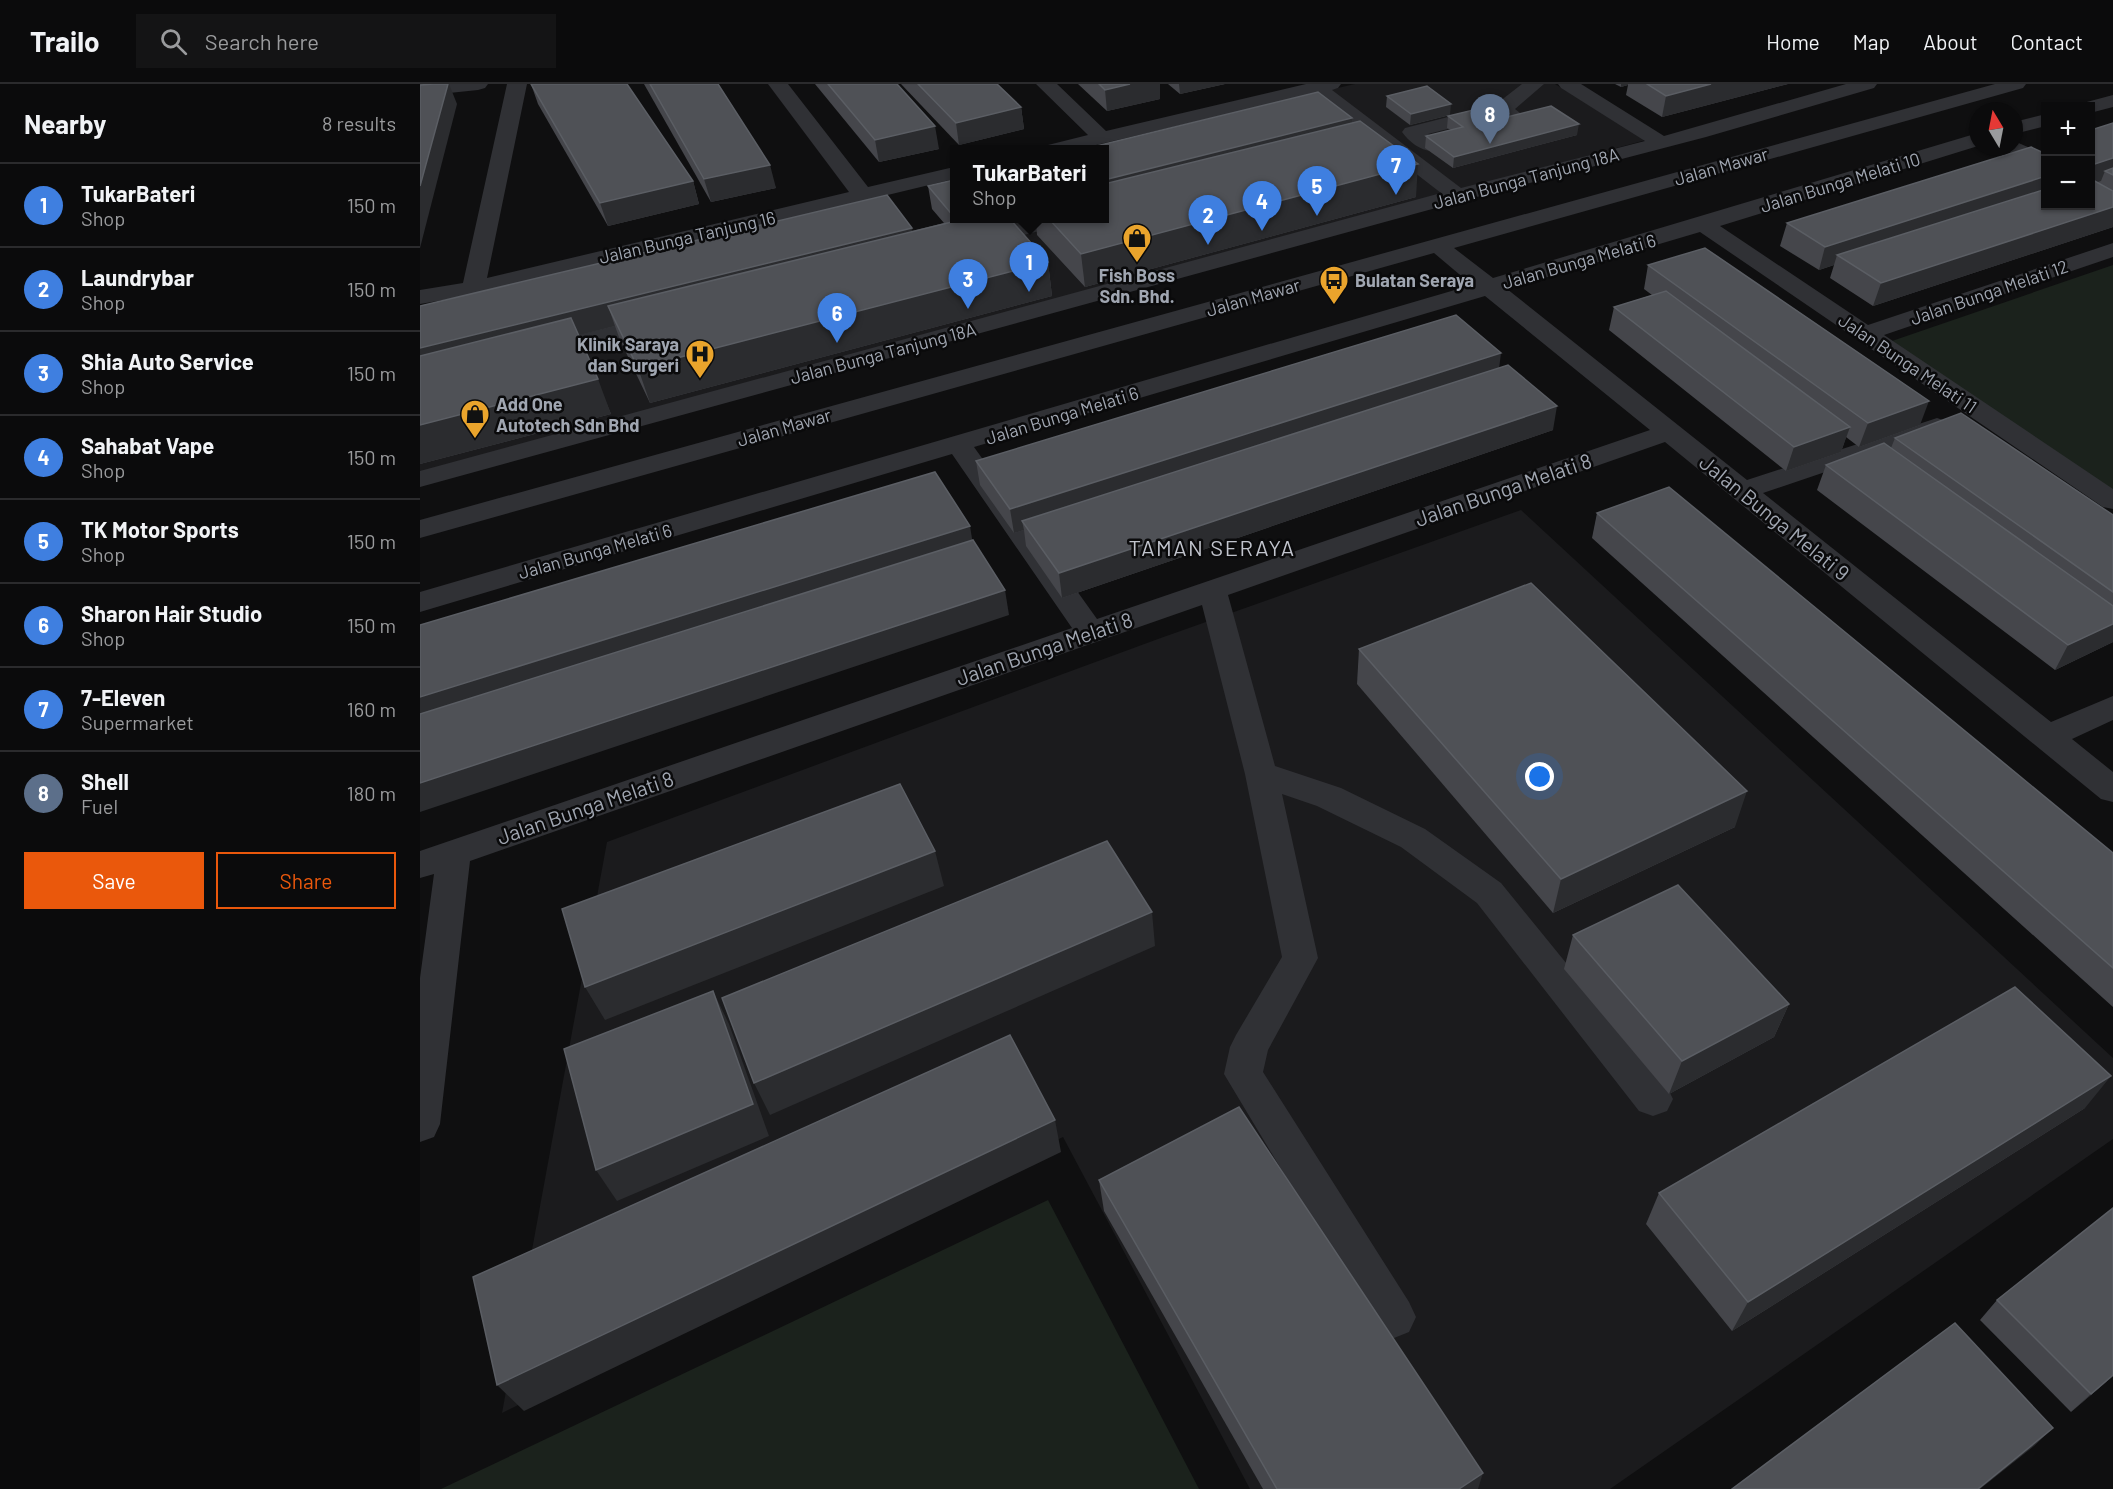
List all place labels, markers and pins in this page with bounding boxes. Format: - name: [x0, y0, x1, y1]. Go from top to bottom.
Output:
- pin: 8: [1470, 94, 1510, 144]
- pin: 7: [1376, 146, 1416, 195]
- pin: 5: [1298, 166, 1336, 216]
- pin: 4: [1242, 182, 1282, 231]
- pin: 2: [1188, 196, 1228, 245]
- shop icon: Fish Boss Sdn. Bhd.: [1121, 222, 1153, 264]
- pin: 1: [1010, 242, 1048, 292]
- pin: 3: [948, 260, 988, 309]
- place label: Fish Boss Sdn. Bhd.: [1099, 264, 1175, 307]
- bus stop icon: Bulatan Seraya: [1318, 264, 1350, 306]
- place label: Bulatan Seraya: [1355, 269, 1474, 291]
- pin: 6: [818, 294, 856, 343]
- place label: Klinik Saraya dan Surgeri: [577, 333, 679, 376]
- hospital icon: Klinik Saraya dan Surgeri: [684, 338, 716, 380]
- place label: Add One Autotech Sdn Bhd: [496, 393, 640, 436]
- shop icon: Add One Autotech Sdn Bhd: [459, 398, 491, 440]

